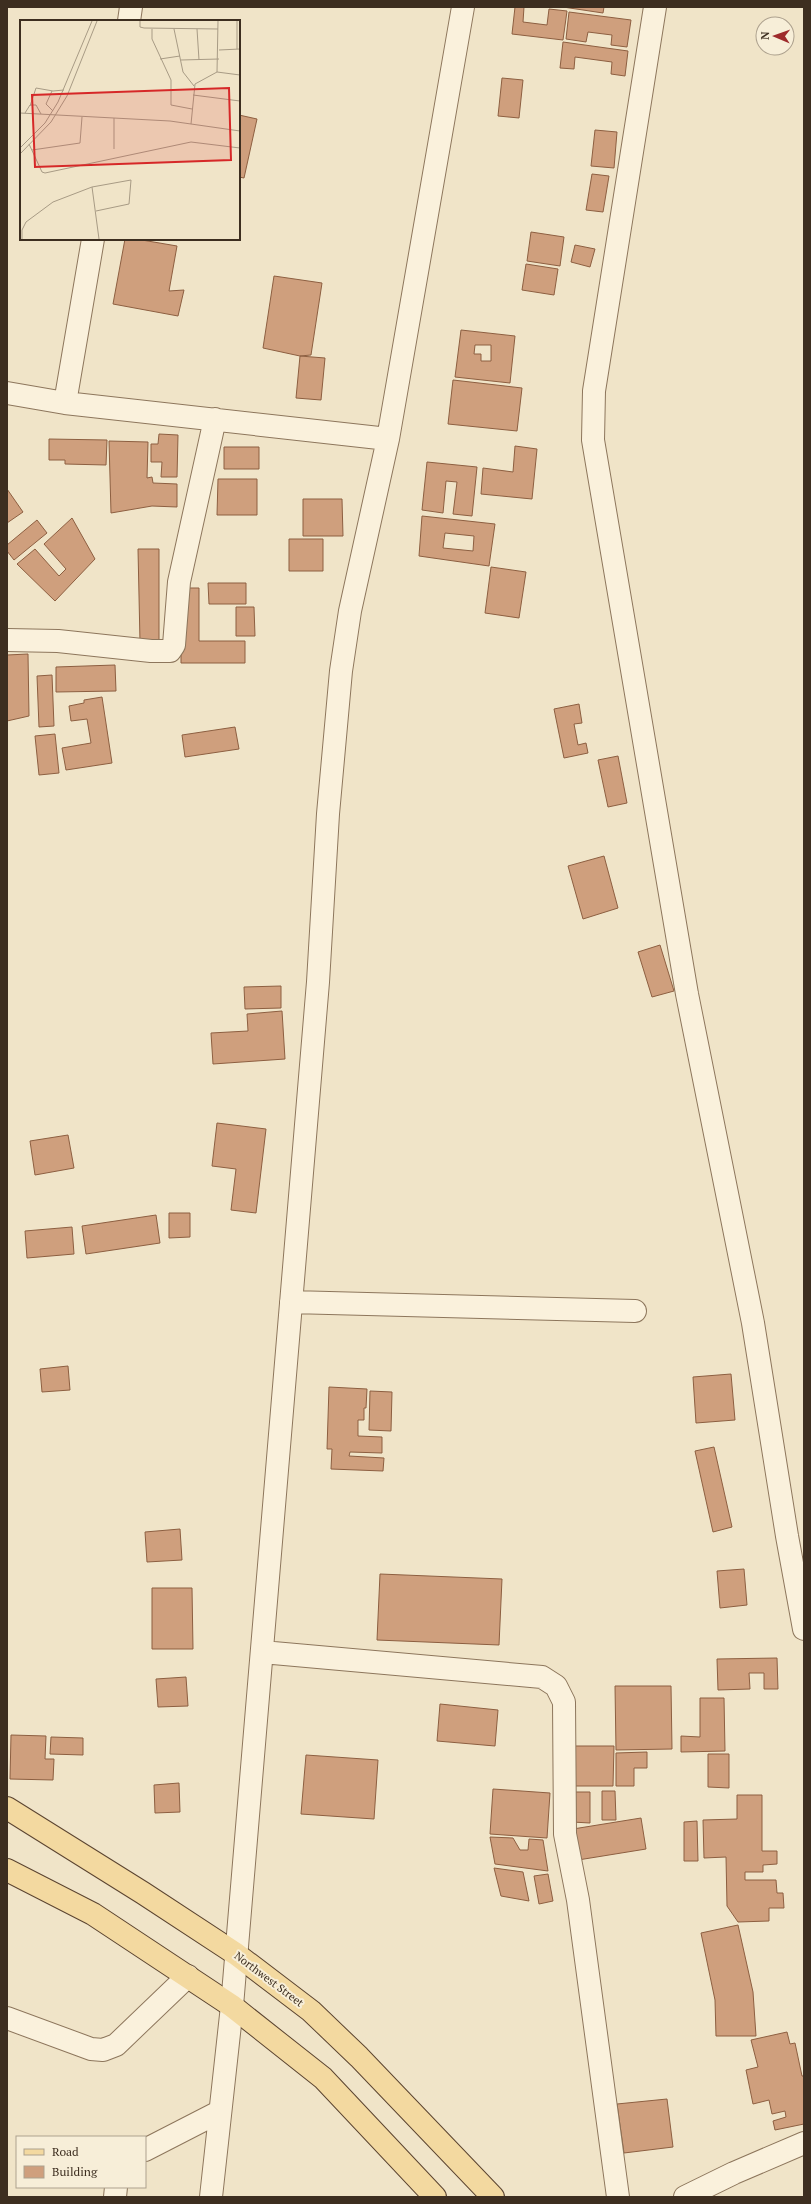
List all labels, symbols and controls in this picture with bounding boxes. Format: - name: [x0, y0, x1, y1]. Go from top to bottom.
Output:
- north arrow: [755, 16, 795, 56]
- inset map: [20, 20, 240, 240]
- text: N: [758, 31, 772, 40]
- street label: Northwest Street: [232, 1948, 306, 2010]
- legend: [16, 2136, 146, 2188]
- text: Road: [52, 2144, 79, 2159]
- text: Building: [52, 2164, 98, 2179]

